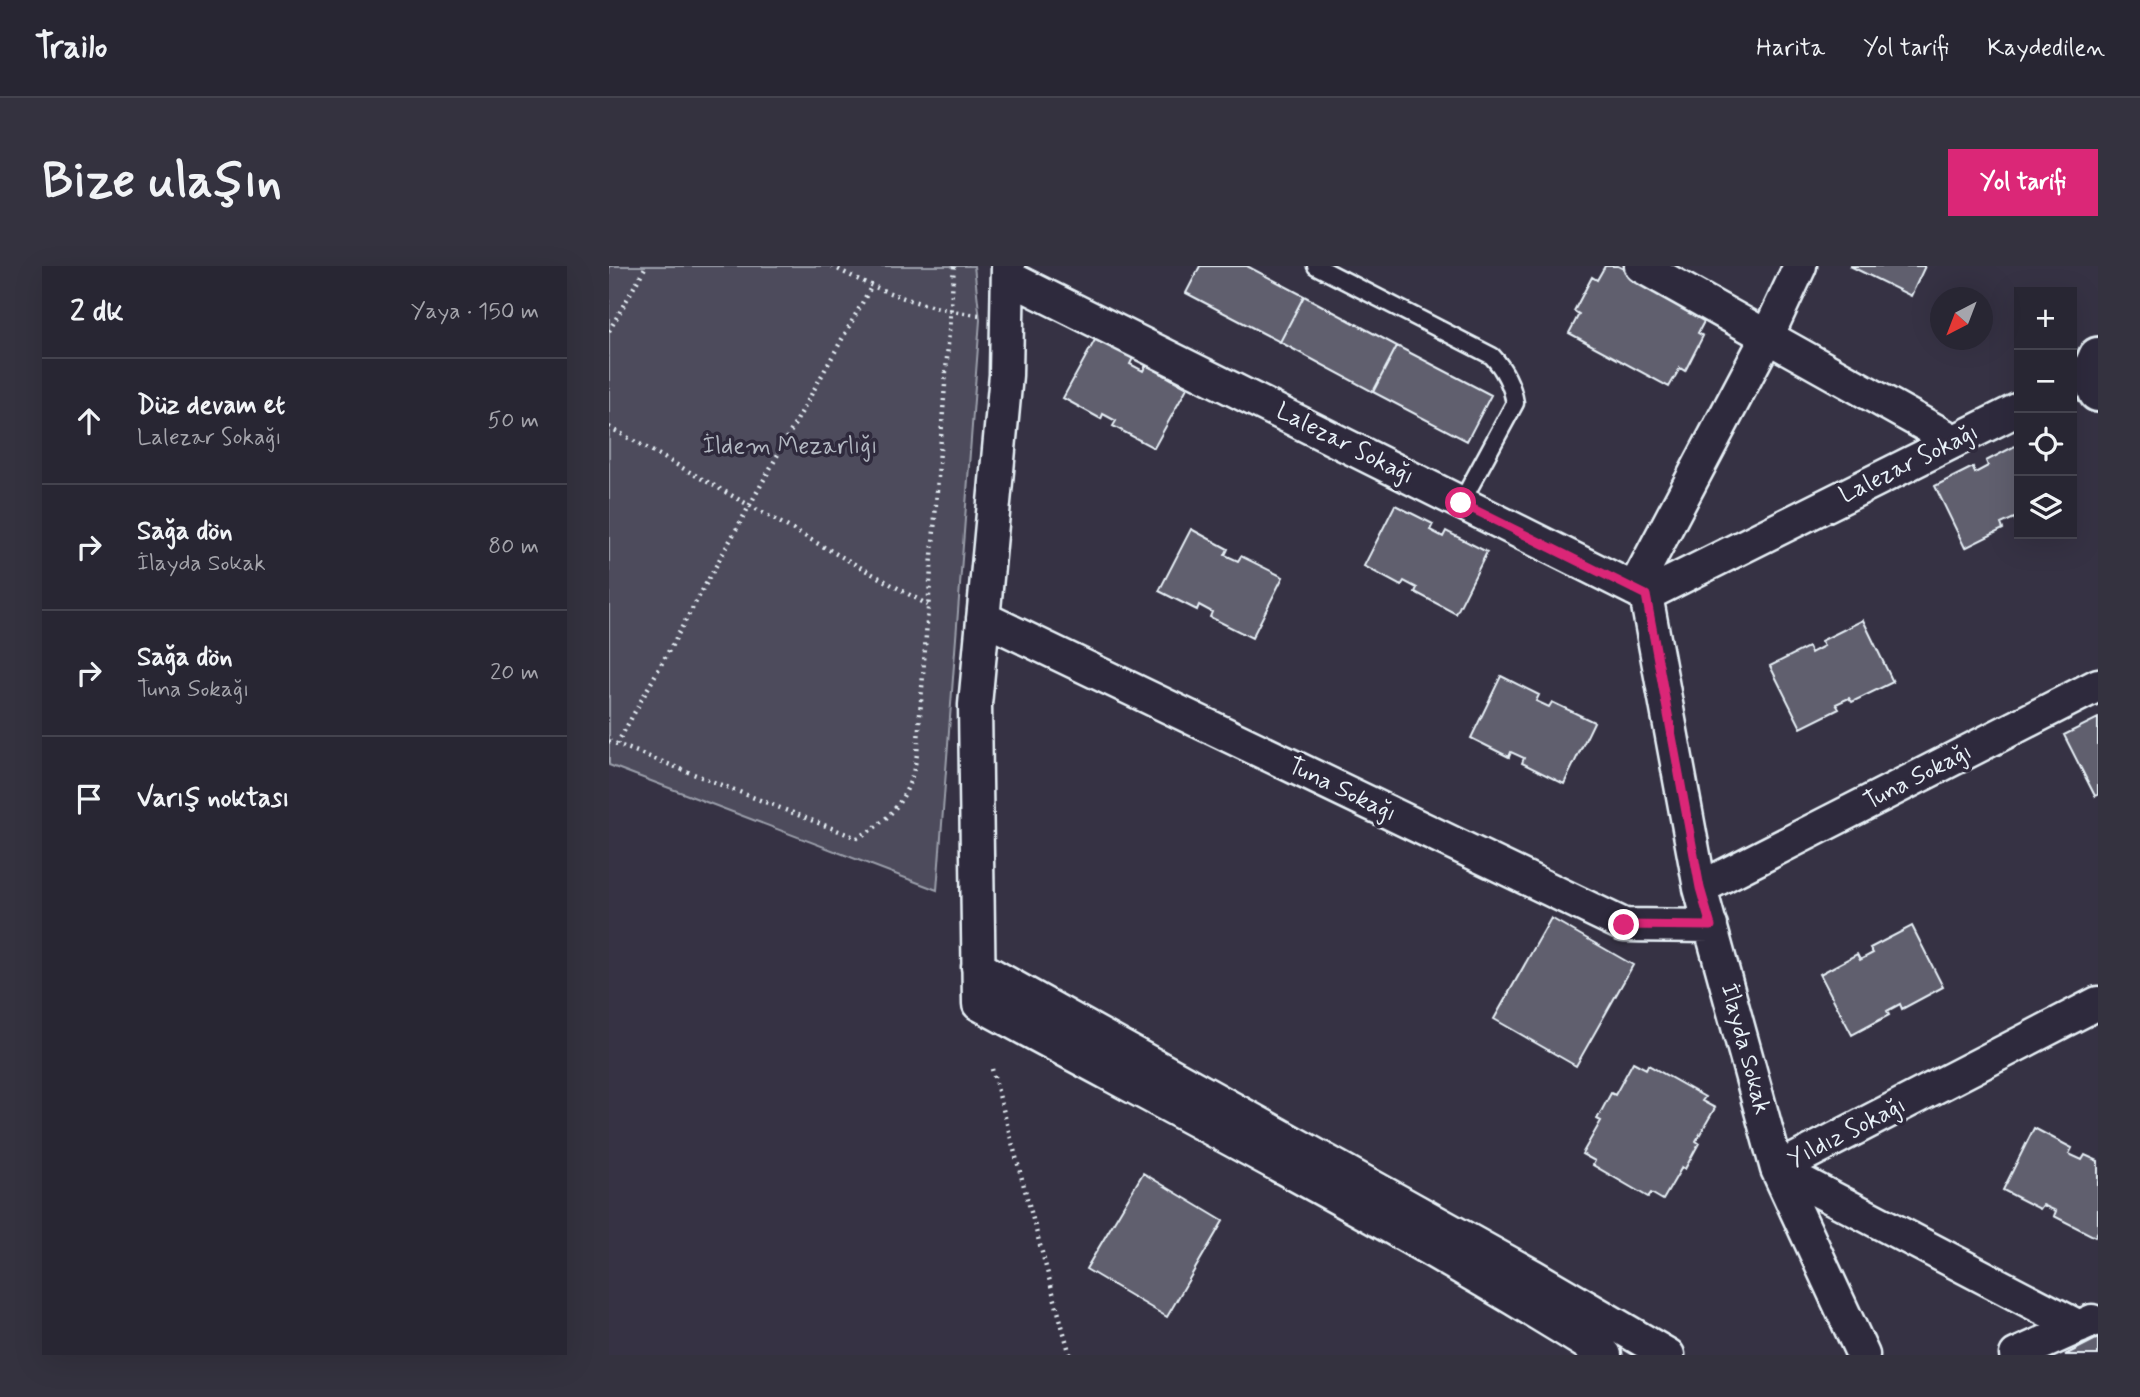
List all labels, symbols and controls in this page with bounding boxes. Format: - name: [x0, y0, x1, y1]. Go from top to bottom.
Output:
- text: Trailo: [35, 26, 107, 70]
- text: Harita: [1756, 33, 1825, 64]
- text: Yol tarifi: [1863, 33, 1949, 64]
- text: Kaydedilen: [1987, 33, 2105, 64]
- button: Yol tarifi: [1948, 149, 2098, 216]
- text: Bize ulaşın: [42, 150, 282, 215]
- north arrow: [1930, 287, 1993, 350]
- map controls: [2014, 287, 2077, 539]
- button: +: [2014, 287, 2077, 350]
- text: 2 dk: [70, 292, 123, 331]
- text: Yaya · 150 m: [411, 297, 539, 327]
- button: −: [2014, 350, 2077, 413]
- text: Düz devam et: [137, 389, 285, 423]
- street label: Lalezar Sokağı: [1271, 396, 1419, 492]
- icon: ahead: [70, 402, 108, 440]
- text: 50 m: [488, 406, 539, 436]
- button: locate: [2014, 413, 2077, 476]
- street label: Lalezar Sokağı: [1834, 417, 1984, 511]
- text: Lalezar Sokağı: [137, 423, 282, 453]
- park label: İldem Mezarlığı: [703, 431, 877, 462]
- button: layers: [2014, 476, 2077, 539]
- route start: [1445, 487, 1476, 518]
- text: Sağa dön: [137, 515, 233, 549]
- icon: right: [70, 528, 108, 566]
- text: 80 m: [488, 532, 539, 562]
- text: İlayda Sokak: [137, 549, 266, 579]
- text: Sağa dön: [137, 641, 233, 675]
- icon: right: [70, 654, 108, 692]
- text: 20 m: [490, 658, 539, 688]
- text: Tuna Sokağı: [137, 675, 249, 705]
- street label: Tuna Sokağı: [1859, 737, 1977, 817]
- street label: Tuna Sokağı: [1283, 750, 1401, 830]
- icon: arrive: [70, 780, 108, 818]
- text: Varış noktası: [137, 782, 289, 816]
- route end: [1608, 909, 1639, 940]
- street label: İlayda Sokak: [1713, 980, 1777, 1118]
- street label: Yıldız Sokağı: [1783, 1090, 1911, 1176]

